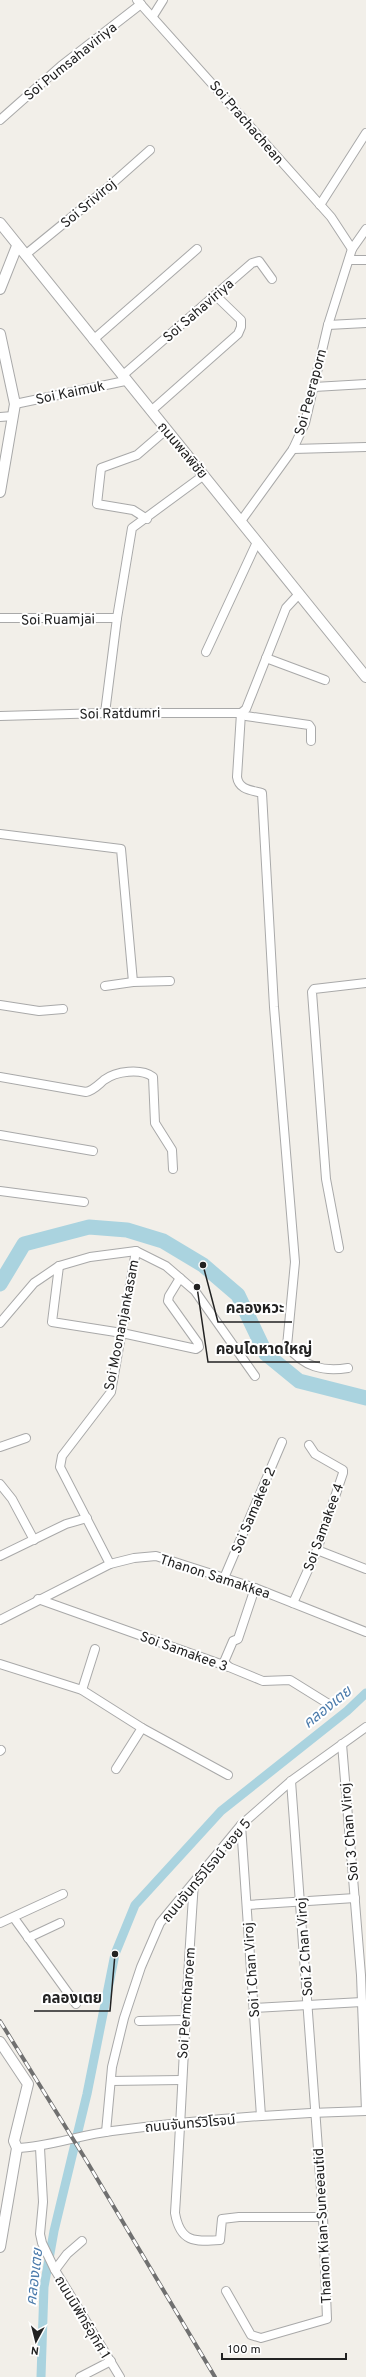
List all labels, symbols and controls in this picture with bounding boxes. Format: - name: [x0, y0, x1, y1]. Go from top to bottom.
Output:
- street label: Soi Pumsahaviriya: [21, 20, 121, 105]
- street label: Soi Prachachean: [205, 78, 287, 168]
- street label: Soi Sriviroj: [58, 176, 120, 232]
- street label: Soi Sahaviriya: [160, 276, 238, 346]
- street label: Soi Peeraporn: [292, 347, 331, 438]
- street label: Soi Kaimuk: [34, 378, 106, 409]
- street label: ถนนพลพิชัย: [153, 419, 211, 483]
- street label: Soi Ruamjai: [21, 611, 95, 630]
- street label: Soi Ratdumri: [79, 705, 161, 724]
- street label: Soi Moonanjankasam: [101, 1258, 143, 1392]
- callout: คลองหวะ: [218, 1295, 292, 1322]
- text: คลองหวะ: [226, 1300, 284, 1319]
- callout: คอนโดหาดใหญ่: [208, 1335, 320, 1362]
- text: คอนโดหาดใหญ่: [216, 1340, 312, 1360]
- street label: Soi Samakee 2: [229, 1465, 280, 1556]
- street label: Soi Samakee 4: [301, 1481, 348, 1574]
- street label: Thanon Samakkea: [157, 1552, 272, 1603]
- street label: Soi Samakee 3: [137, 1629, 230, 1676]
- water label: คลองเตย: [300, 1682, 357, 1734]
- street label: Soi 3 Chan Viroj: [338, 1782, 363, 1882]
- street label: ถนนจันทร์วิโรจน์ ซอย 5: [159, 1816, 256, 1926]
- street label: Soi 2 Chan Viroj: [294, 1897, 317, 1997]
- street label: Soi 1 Chan Viroj: [241, 1922, 264, 2018]
- street label: Soi Permcharoem: [175, 1947, 200, 2060]
- callout: คลองเตย: [34, 1984, 110, 2011]
- text: คลองเตย: [42, 1990, 102, 2009]
- street label: ถนนจันทร์วิโรจน์: [144, 2112, 236, 2137]
- street label: Thanon Kian-Suneeautid: [311, 2148, 336, 2304]
- water label: คลองเตย: [23, 2247, 49, 2307]
- street label: ถนนนิพัทธ์อุทิศ 1: [50, 2273, 113, 2362]
- north arrow: [16, 2321, 56, 2361]
- scale bar: [222, 2335, 346, 2361]
- text: 100 m: [228, 2342, 261, 2358]
- text: N: [30, 2343, 40, 2357]

